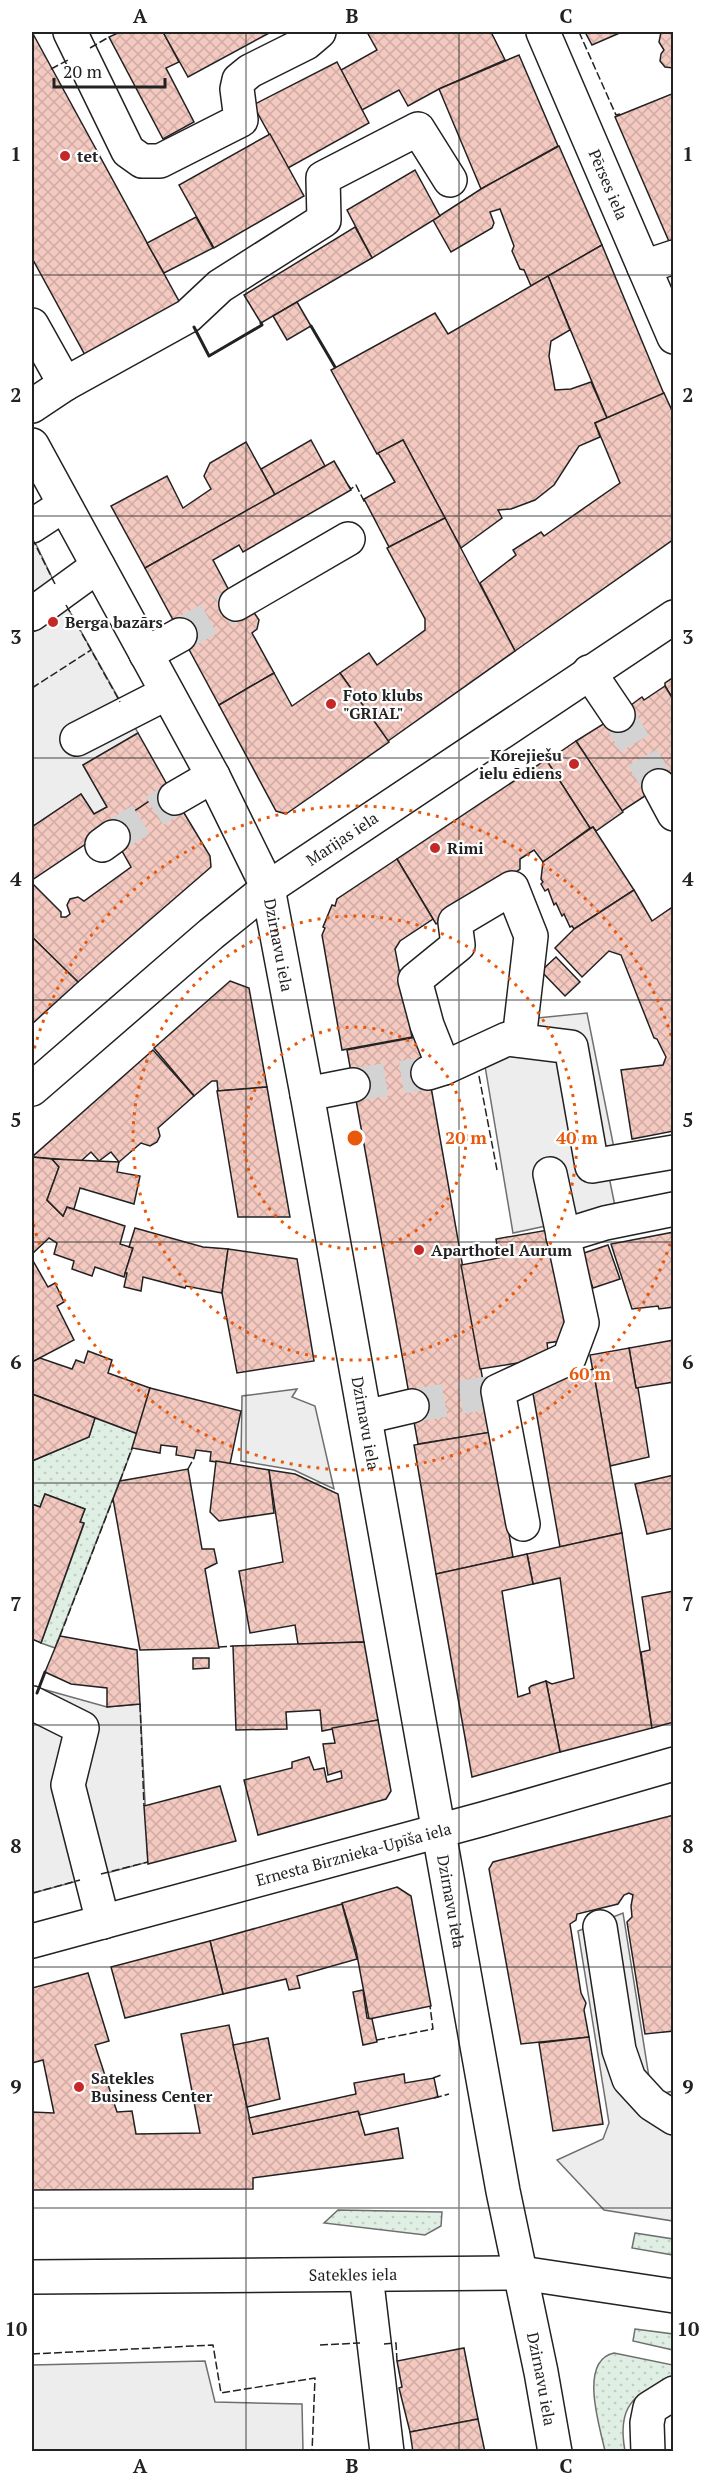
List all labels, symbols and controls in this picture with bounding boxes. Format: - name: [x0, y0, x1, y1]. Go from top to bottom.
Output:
- text: A: [133, 2, 148, 29]
- text: B: [346, 2, 359, 29]
- text: C: [559, 2, 573, 29]
- scale bar: [54, 51, 165, 89]
- text: 20 m: [63, 59, 103, 83]
- text: 1: [10, 140, 22, 167]
- text: 1: [682, 140, 694, 167]
- place label: tet: [77, 145, 99, 167]
- street label: Pērses iela: [584, 146, 633, 223]
- marker: tet: [58, 149, 72, 163]
- text: 2: [10, 381, 22, 408]
- text: 2: [682, 381, 694, 408]
- place label: Berga bazārs: [65, 611, 163, 633]
- marker: Berga bazārs: [46, 615, 60, 629]
- text: 3: [10, 623, 22, 650]
- text: 3: [682, 623, 694, 650]
- place label: Foto klubs "GRIAL": [343, 684, 423, 724]
- marker: Foto klubs "GRIAL": [324, 697, 338, 711]
- place label: Korejiešu ielu ēdiens: [479, 744, 562, 784]
- marker: Korejiešu ielu ēdiens: [567, 757, 581, 771]
- street label: Marijas iela: [302, 807, 382, 871]
- place label: Rimi: [447, 837, 484, 859]
- marker: Rimi: [428, 841, 442, 855]
- text: 4: [10, 865, 22, 892]
- text: 4: [682, 865, 694, 892]
- street label: Dzirnavu iela: [259, 897, 298, 993]
- text: 5: [10, 1106, 22, 1133]
- text: 5: [682, 1106, 694, 1133]
- text: 20 m: [445, 1125, 487, 1149]
- text: 40 m: [556, 1125, 598, 1149]
- centre of rings: [345, 1128, 365, 1148]
- place label: Aparthotel Aurum: [431, 1239, 572, 1261]
- marker: Aparthotel Aurum: [412, 1243, 426, 1257]
- text: 6: [10, 1348, 22, 1375]
- text: 6: [682, 1348, 694, 1375]
- text: 60 m: [569, 1361, 611, 1385]
- street label: Dzirnavu iela: [347, 1375, 385, 1472]
- text: 7: [10, 1590, 22, 1617]
- text: 7: [682, 1590, 694, 1617]
- street label: Ernesta Birznieka-Upīša iela: [253, 1817, 454, 1891]
- text: 8: [10, 1832, 22, 1859]
- text: 8: [682, 1832, 694, 1859]
- street label: Dzirnavu iela: [432, 1853, 470, 1950]
- place label: Satekles Business Center: [91, 2067, 213, 2107]
- text: 9: [10, 2073, 22, 2100]
- text: 9: [682, 2073, 694, 2100]
- marker: Satekles Business Center: [72, 2080, 86, 2094]
- street label: Satekles iela: [309, 2263, 397, 2286]
- text: 10: [5, 2315, 27, 2342]
- text: 10: [677, 2315, 699, 2342]
- street label: Dzirnavu iela: [522, 2330, 561, 2427]
- text: A: [133, 2452, 148, 2479]
- text: B: [346, 2452, 359, 2479]
- text: C: [559, 2452, 573, 2479]

